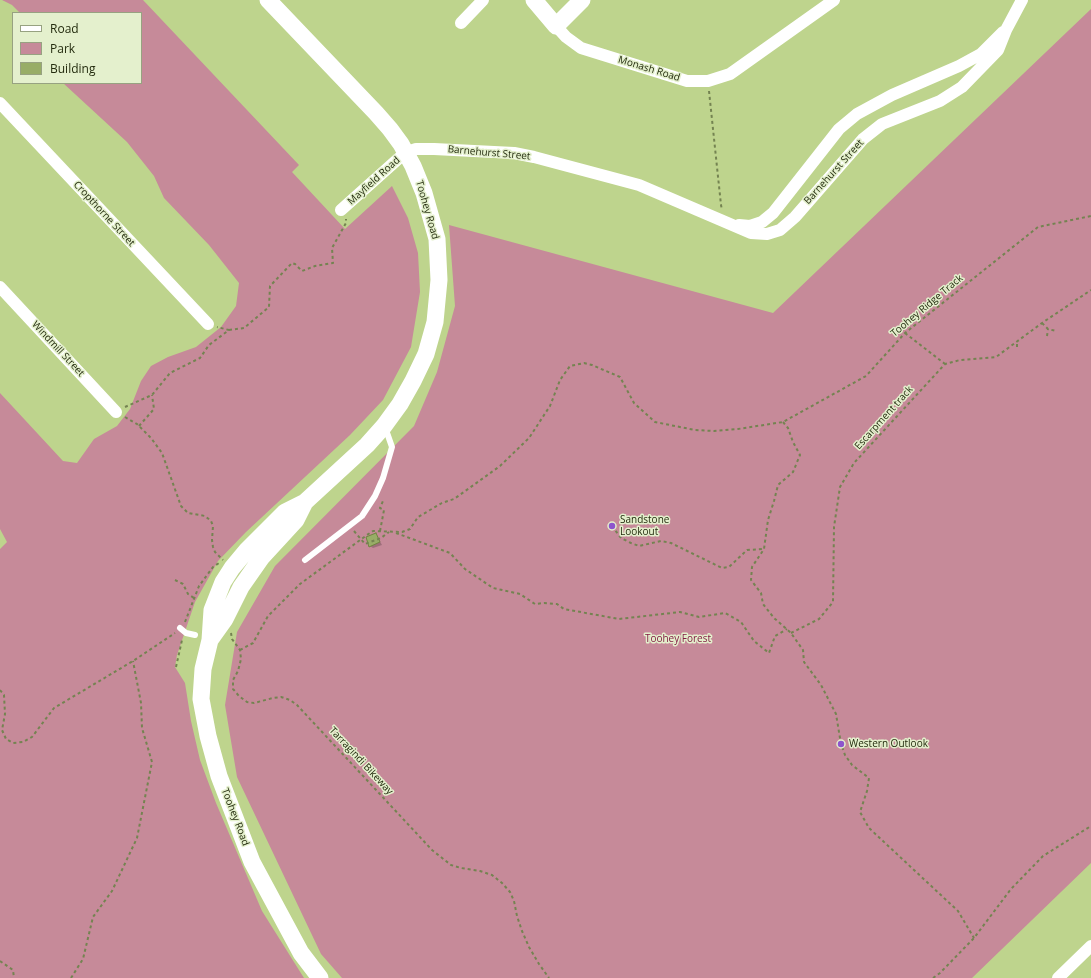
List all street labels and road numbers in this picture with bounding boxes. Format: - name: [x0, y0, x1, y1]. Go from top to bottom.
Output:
- street label: Monash Road: [617, 54, 681, 84]
- street label: Barnehurst Street: [802, 137, 866, 207]
- street label: Barnehurst Street: [447, 143, 531, 163]
- street label: Mayfield Road: [345, 154, 403, 208]
- street label: Cropthorne Street: [71, 179, 137, 249]
- street label: Toohey Road: [413, 179, 441, 241]
- street label: Toohey Ridge Track: [888, 272, 966, 340]
- street label: Windmill Street: [29, 319, 87, 379]
- street label: Escarpment track: [852, 384, 916, 452]
- street label: Tarragindi Bikeway: [327, 725, 395, 797]
- street label: Toohey Road: [219, 786, 251, 848]

